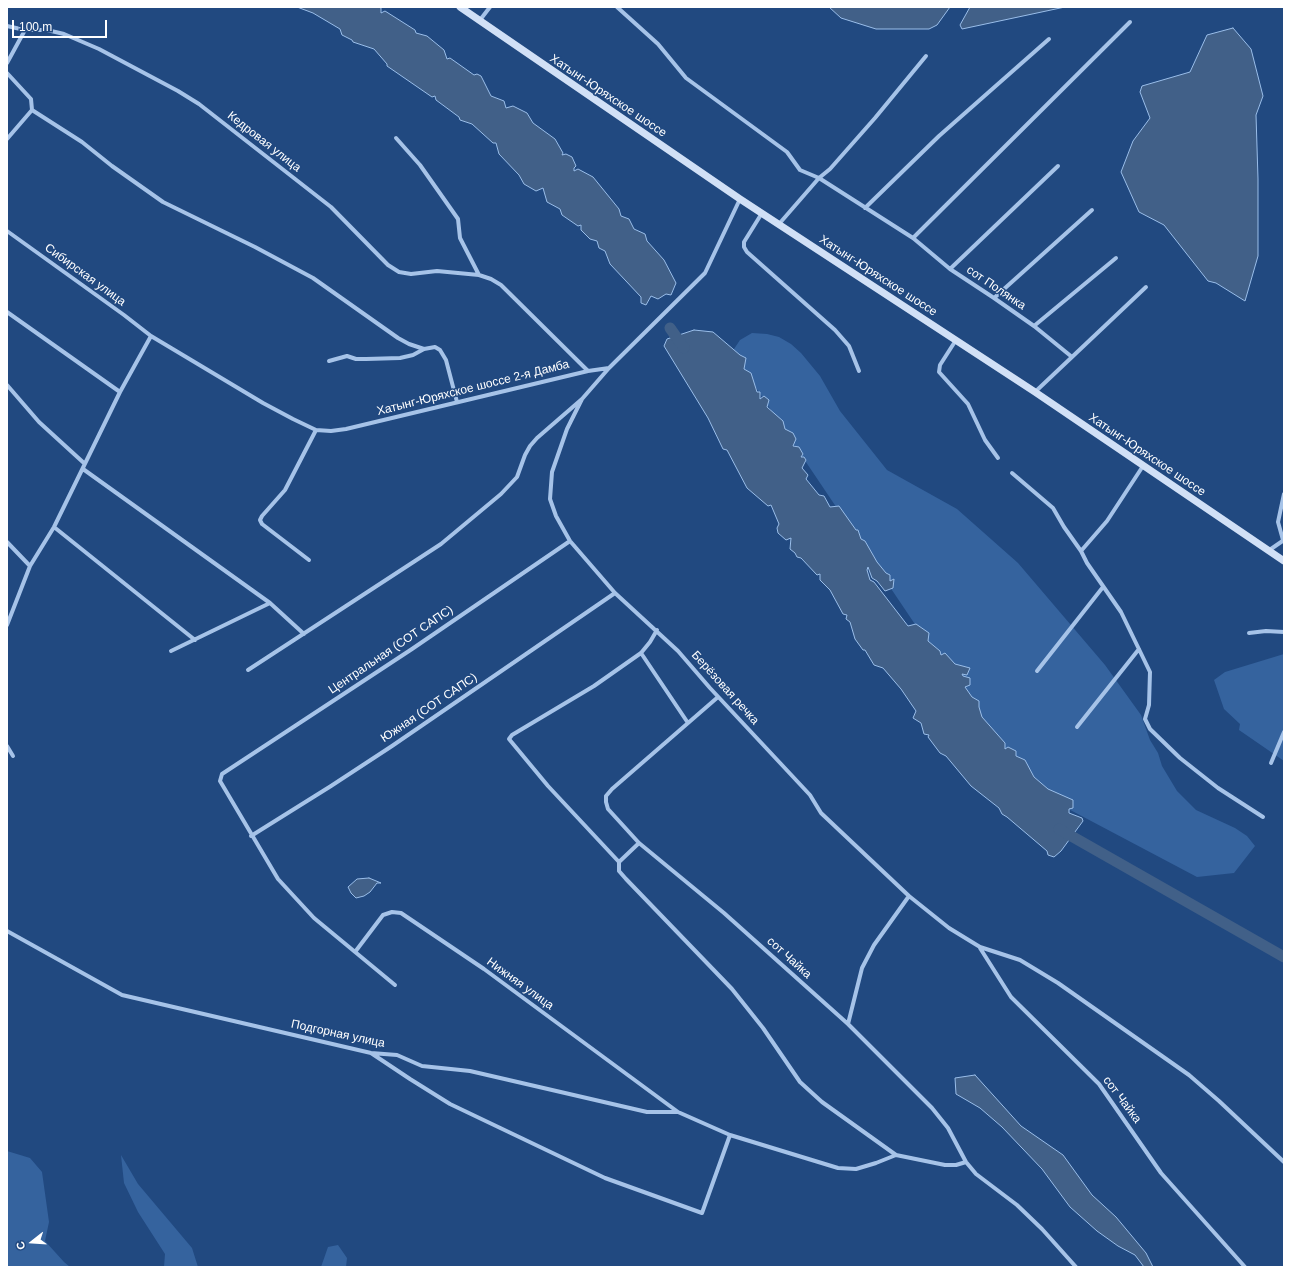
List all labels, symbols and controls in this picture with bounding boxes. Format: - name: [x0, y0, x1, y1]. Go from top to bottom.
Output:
- scale bar: [14, 12, 109, 38]
- text: 100 m: [19, 20, 52, 34]
- street label: Хатынг-Юряхское шоссе: [547, 52, 669, 140]
- street label: Кедровая улица: [224, 109, 304, 175]
- street label: Хатынг-Юряхское шоссе: [816, 232, 940, 320]
- street label: Сибирская улица: [42, 241, 128, 309]
- street label: сот Полянка: [963, 263, 1029, 313]
- street label: Хатынг-Юряхское шоссе 2-я Дамба: [375, 357, 571, 419]
- street label: Хатынг-Юряхское шоссе: [1086, 411, 1208, 499]
- street label: Центральная (СОТ САПС): [326, 603, 456, 697]
- street label: Берёзовая речка: [688, 648, 762, 728]
- street label: Южная (СОТ САПС): [378, 670, 480, 746]
- street label: сот Чайка: [764, 934, 814, 982]
- street label: Нижняя улица: [484, 955, 556, 1013]
- street label: Подгорная улица: [290, 1017, 386, 1051]
- street label: сот Чайка: [1100, 1074, 1144, 1126]
- north arrow: [12, 1222, 52, 1262]
- text: С: [14, 1240, 27, 1251]

